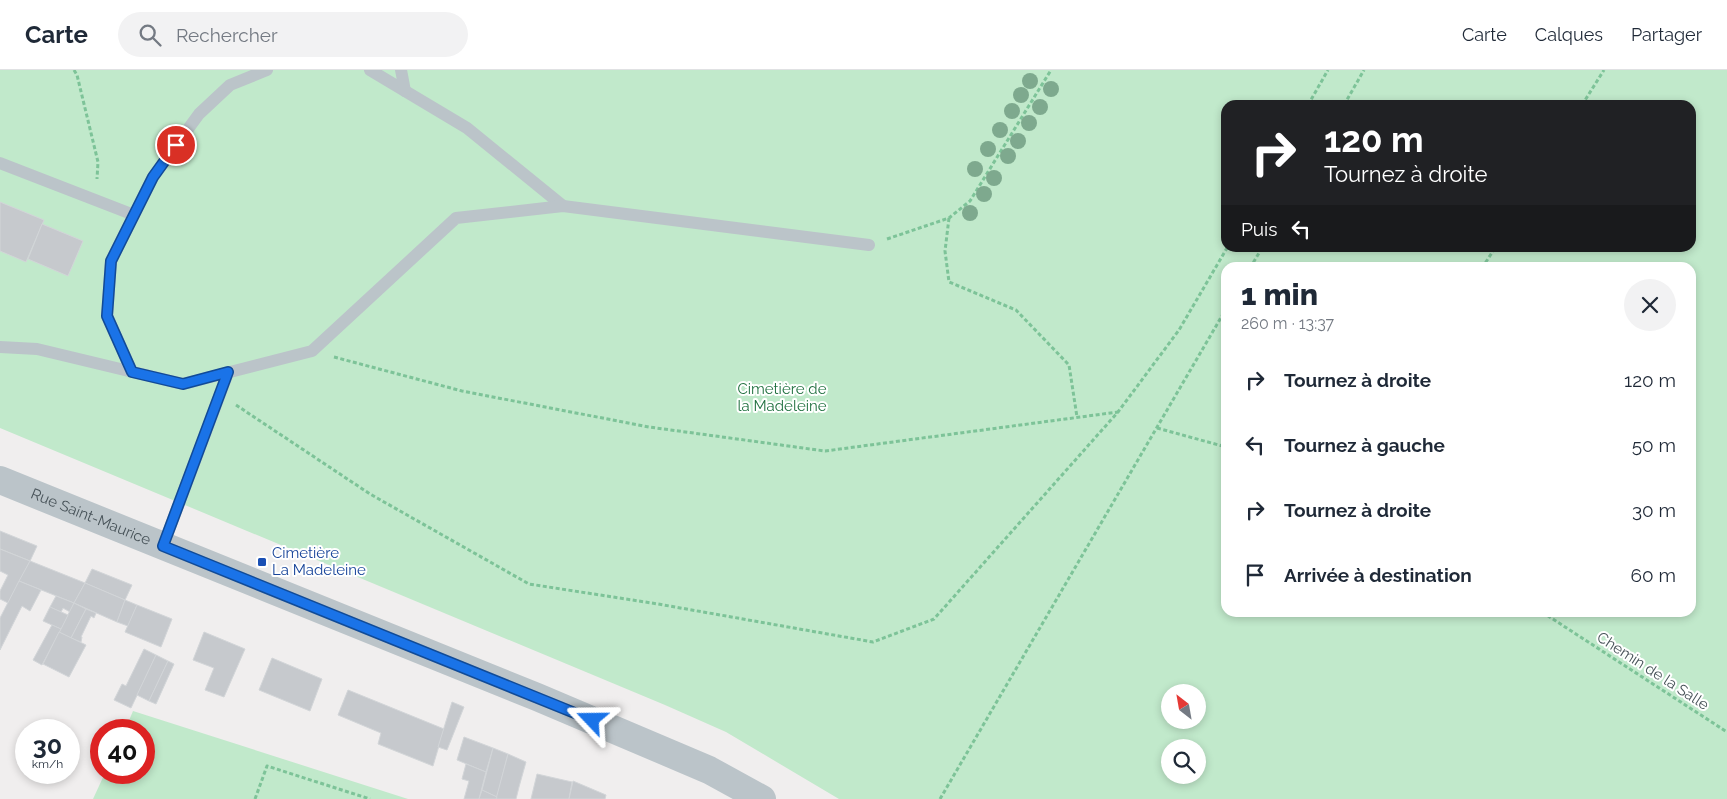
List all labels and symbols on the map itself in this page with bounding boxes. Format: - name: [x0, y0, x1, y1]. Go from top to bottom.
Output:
- pin: [155, 124, 197, 166]
- park label: Cimetière de la Madeleine: [737, 380, 827, 415]
- street label: Rue Saint-Maurice: [28, 484, 154, 549]
- place label: Cimetière La Madeleine: [272, 544, 366, 579]
- marker: Cimetière La Madeleine: [256, 556, 268, 568]
- street label: Chemin de la Salle: [1594, 628, 1712, 714]
- north arrow: [1161, 684, 1206, 729]
- position arrow: [565, 693, 617, 745]
- speed limit sign: 40: [90, 719, 155, 784]

